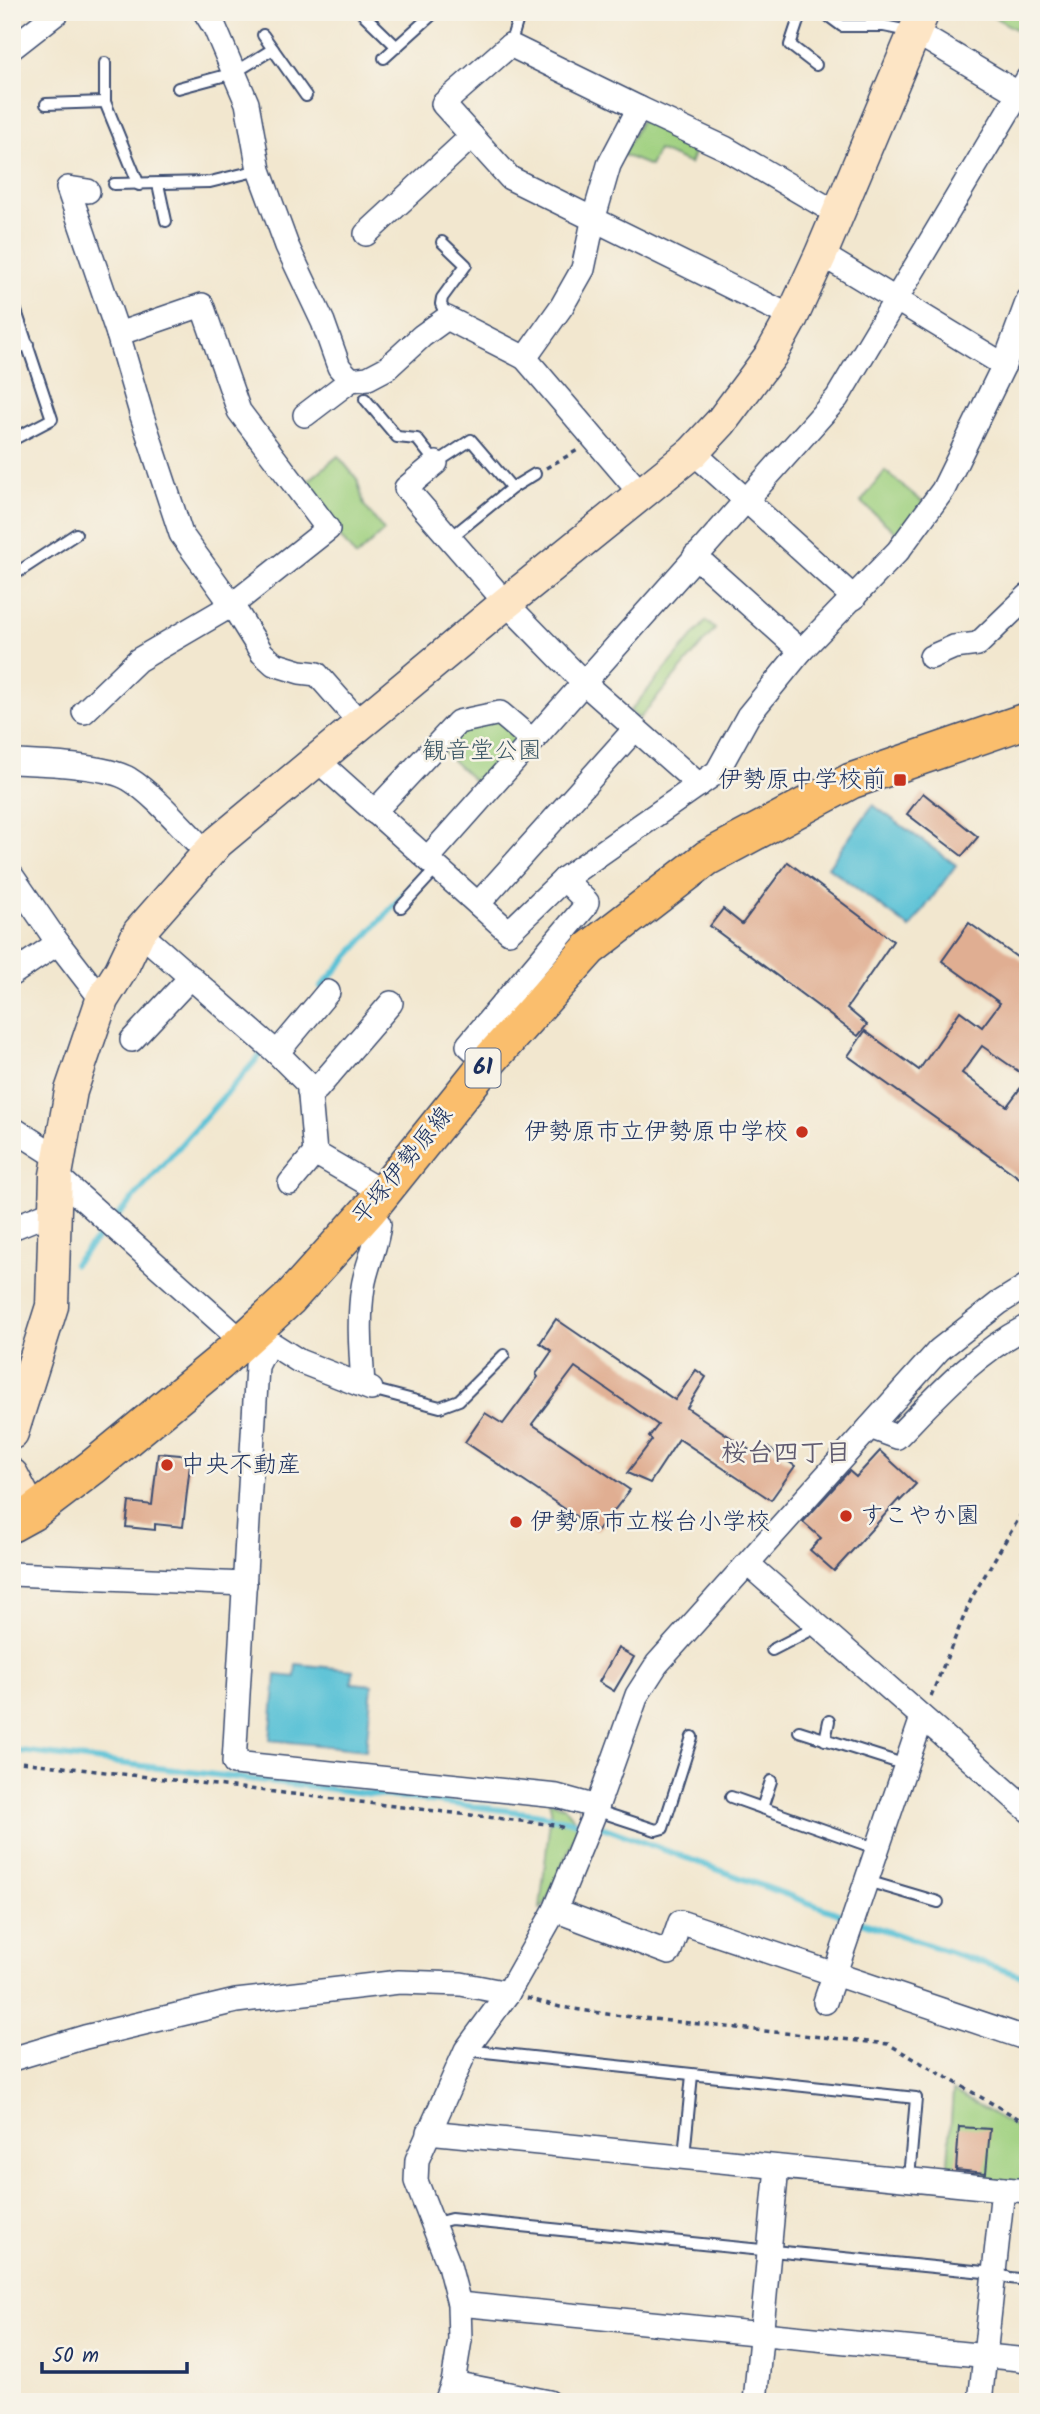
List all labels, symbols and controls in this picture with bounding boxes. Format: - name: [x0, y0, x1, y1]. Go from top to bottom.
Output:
- park label: 観音堂公園: [422, 732, 542, 771]
- place label: 伊勢原中学校前: [718, 761, 886, 800]
- marker: 伊勢原中学校前: [892, 772, 908, 788]
- road number: 61: [466, 1049, 500, 1088]
- street label: 平塚伊勢原線: [343, 1098, 463, 1234]
- place label: 伊勢原市立伊勢原中学校: [524, 1113, 788, 1152]
- marker: 伊勢原市立伊勢原中学校: [794, 1124, 810, 1140]
- district label: 桜台四丁目: [721, 1433, 851, 1475]
- place label: 中央不動産: [181, 1446, 301, 1485]
- marker: 中央不動産: [159, 1457, 175, 1473]
- place label: すこやか園: [860, 1497, 980, 1536]
- place label: 伊勢原市立桜台小学校: [530, 1503, 770, 1542]
- marker: すこやか園: [838, 1508, 854, 1524]
- marker: 伊勢原市立桜台小学校: [508, 1514, 524, 1530]
- scale bar: [42, 2330, 187, 2374]
- text: 50 m: [52, 2340, 99, 2373]

